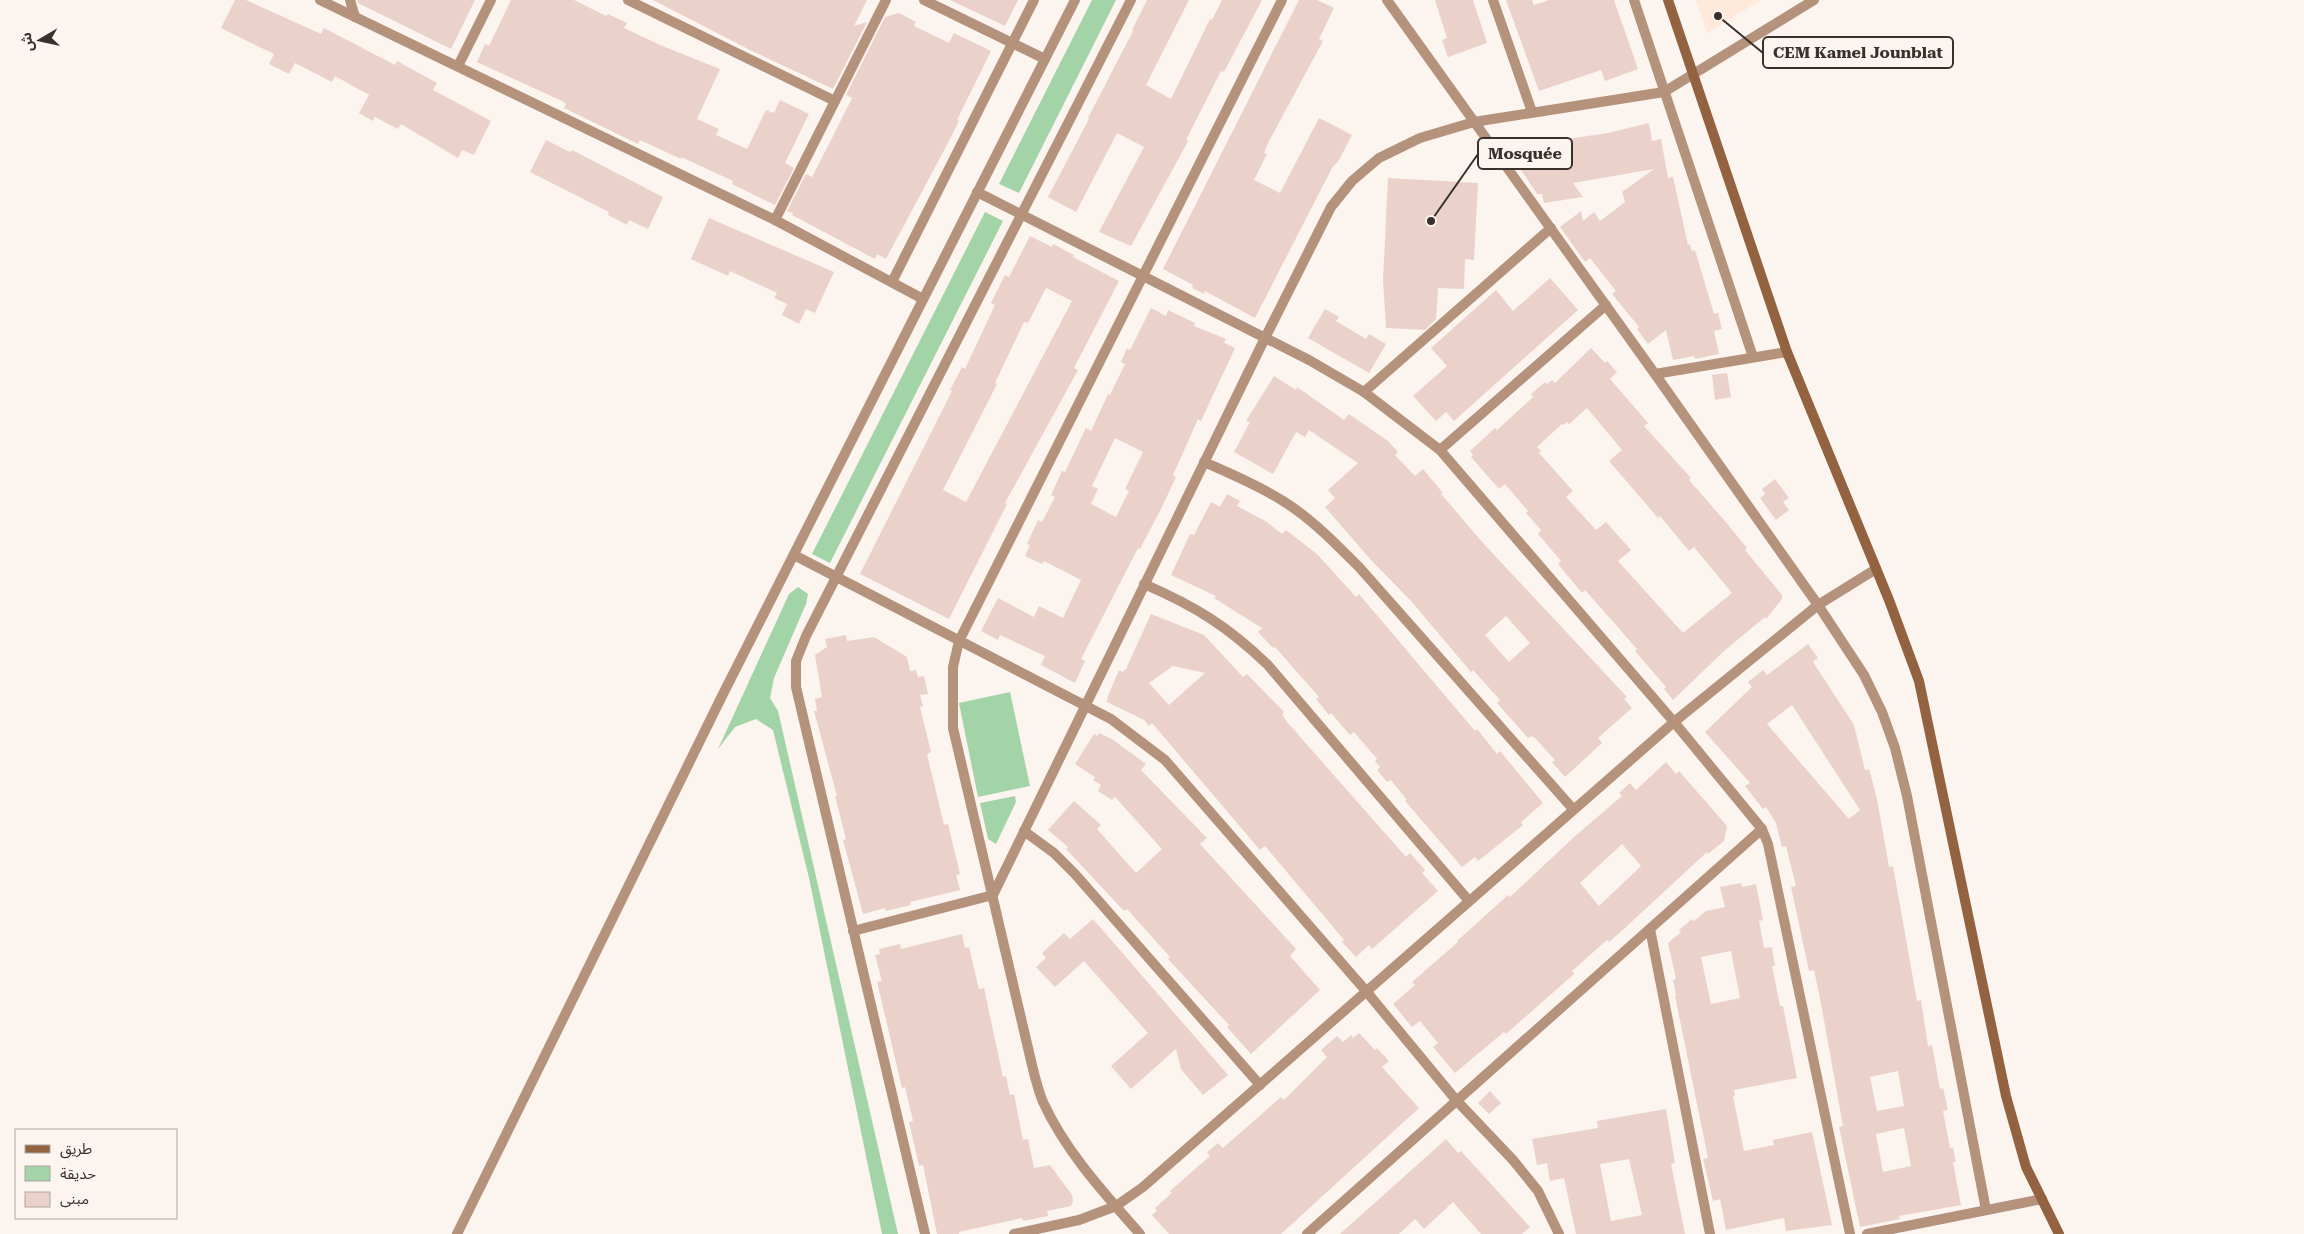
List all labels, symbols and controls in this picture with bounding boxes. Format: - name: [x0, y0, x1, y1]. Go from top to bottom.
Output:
- north arrow: [15, 15, 65, 65]
- text: ش: [18, 31, 37, 53]
- callout: CEM Kamel Jounblat: [1763, 37, 1953, 68]
- text: CEM Kamel Jounblat: [1773, 43, 1943, 62]
- callout: Mosquée: [1478, 138, 1572, 169]
- text: Mosquée: [1488, 144, 1562, 163]
- legend: [15, 1129, 178, 1219]
- text: طريق: [60, 1140, 92, 1159]
- text: حديقة: [60, 1165, 96, 1183]
- text: مبنى: [60, 1190, 89, 1208]

